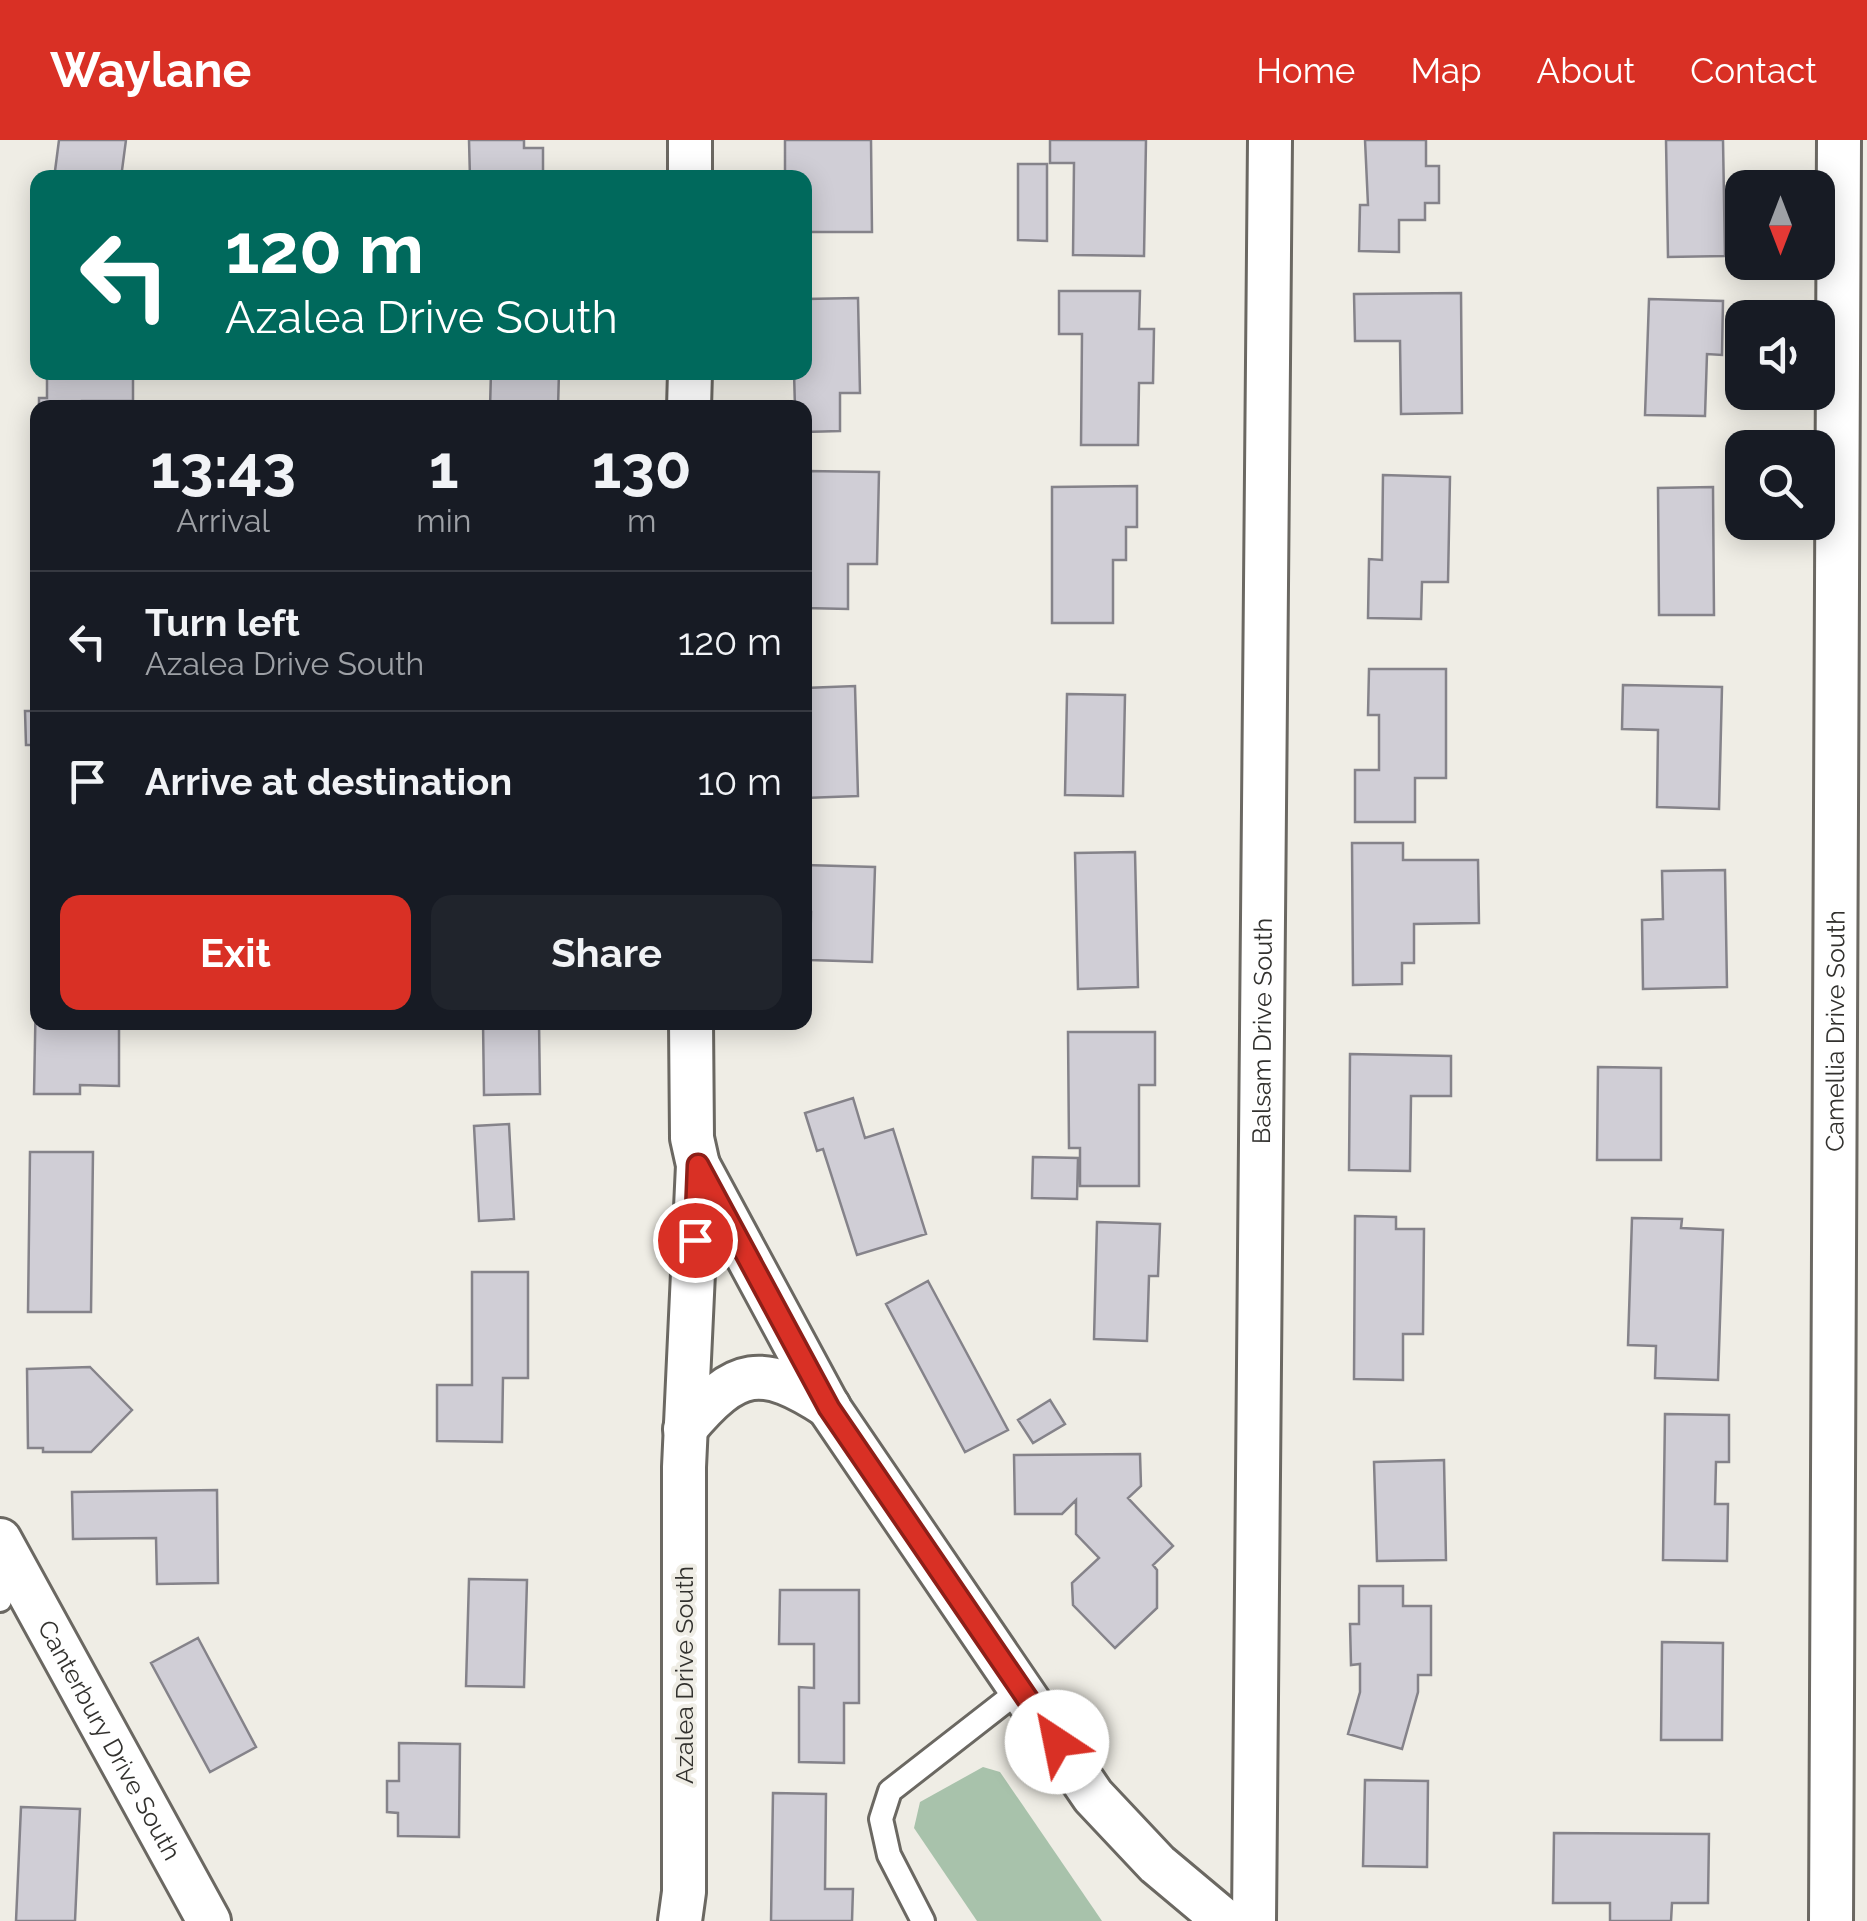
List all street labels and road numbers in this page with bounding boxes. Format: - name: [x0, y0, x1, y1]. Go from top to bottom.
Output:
- street label: Camellia Drive South: [1819, 910, 1851, 1152]
- street label: Balsam Drive South: [1246, 918, 1278, 1144]
- street label: Azalea Drive South: [669, 1566, 699, 1784]
- street label: Canterbury Drive South: [32, 1615, 188, 1865]

